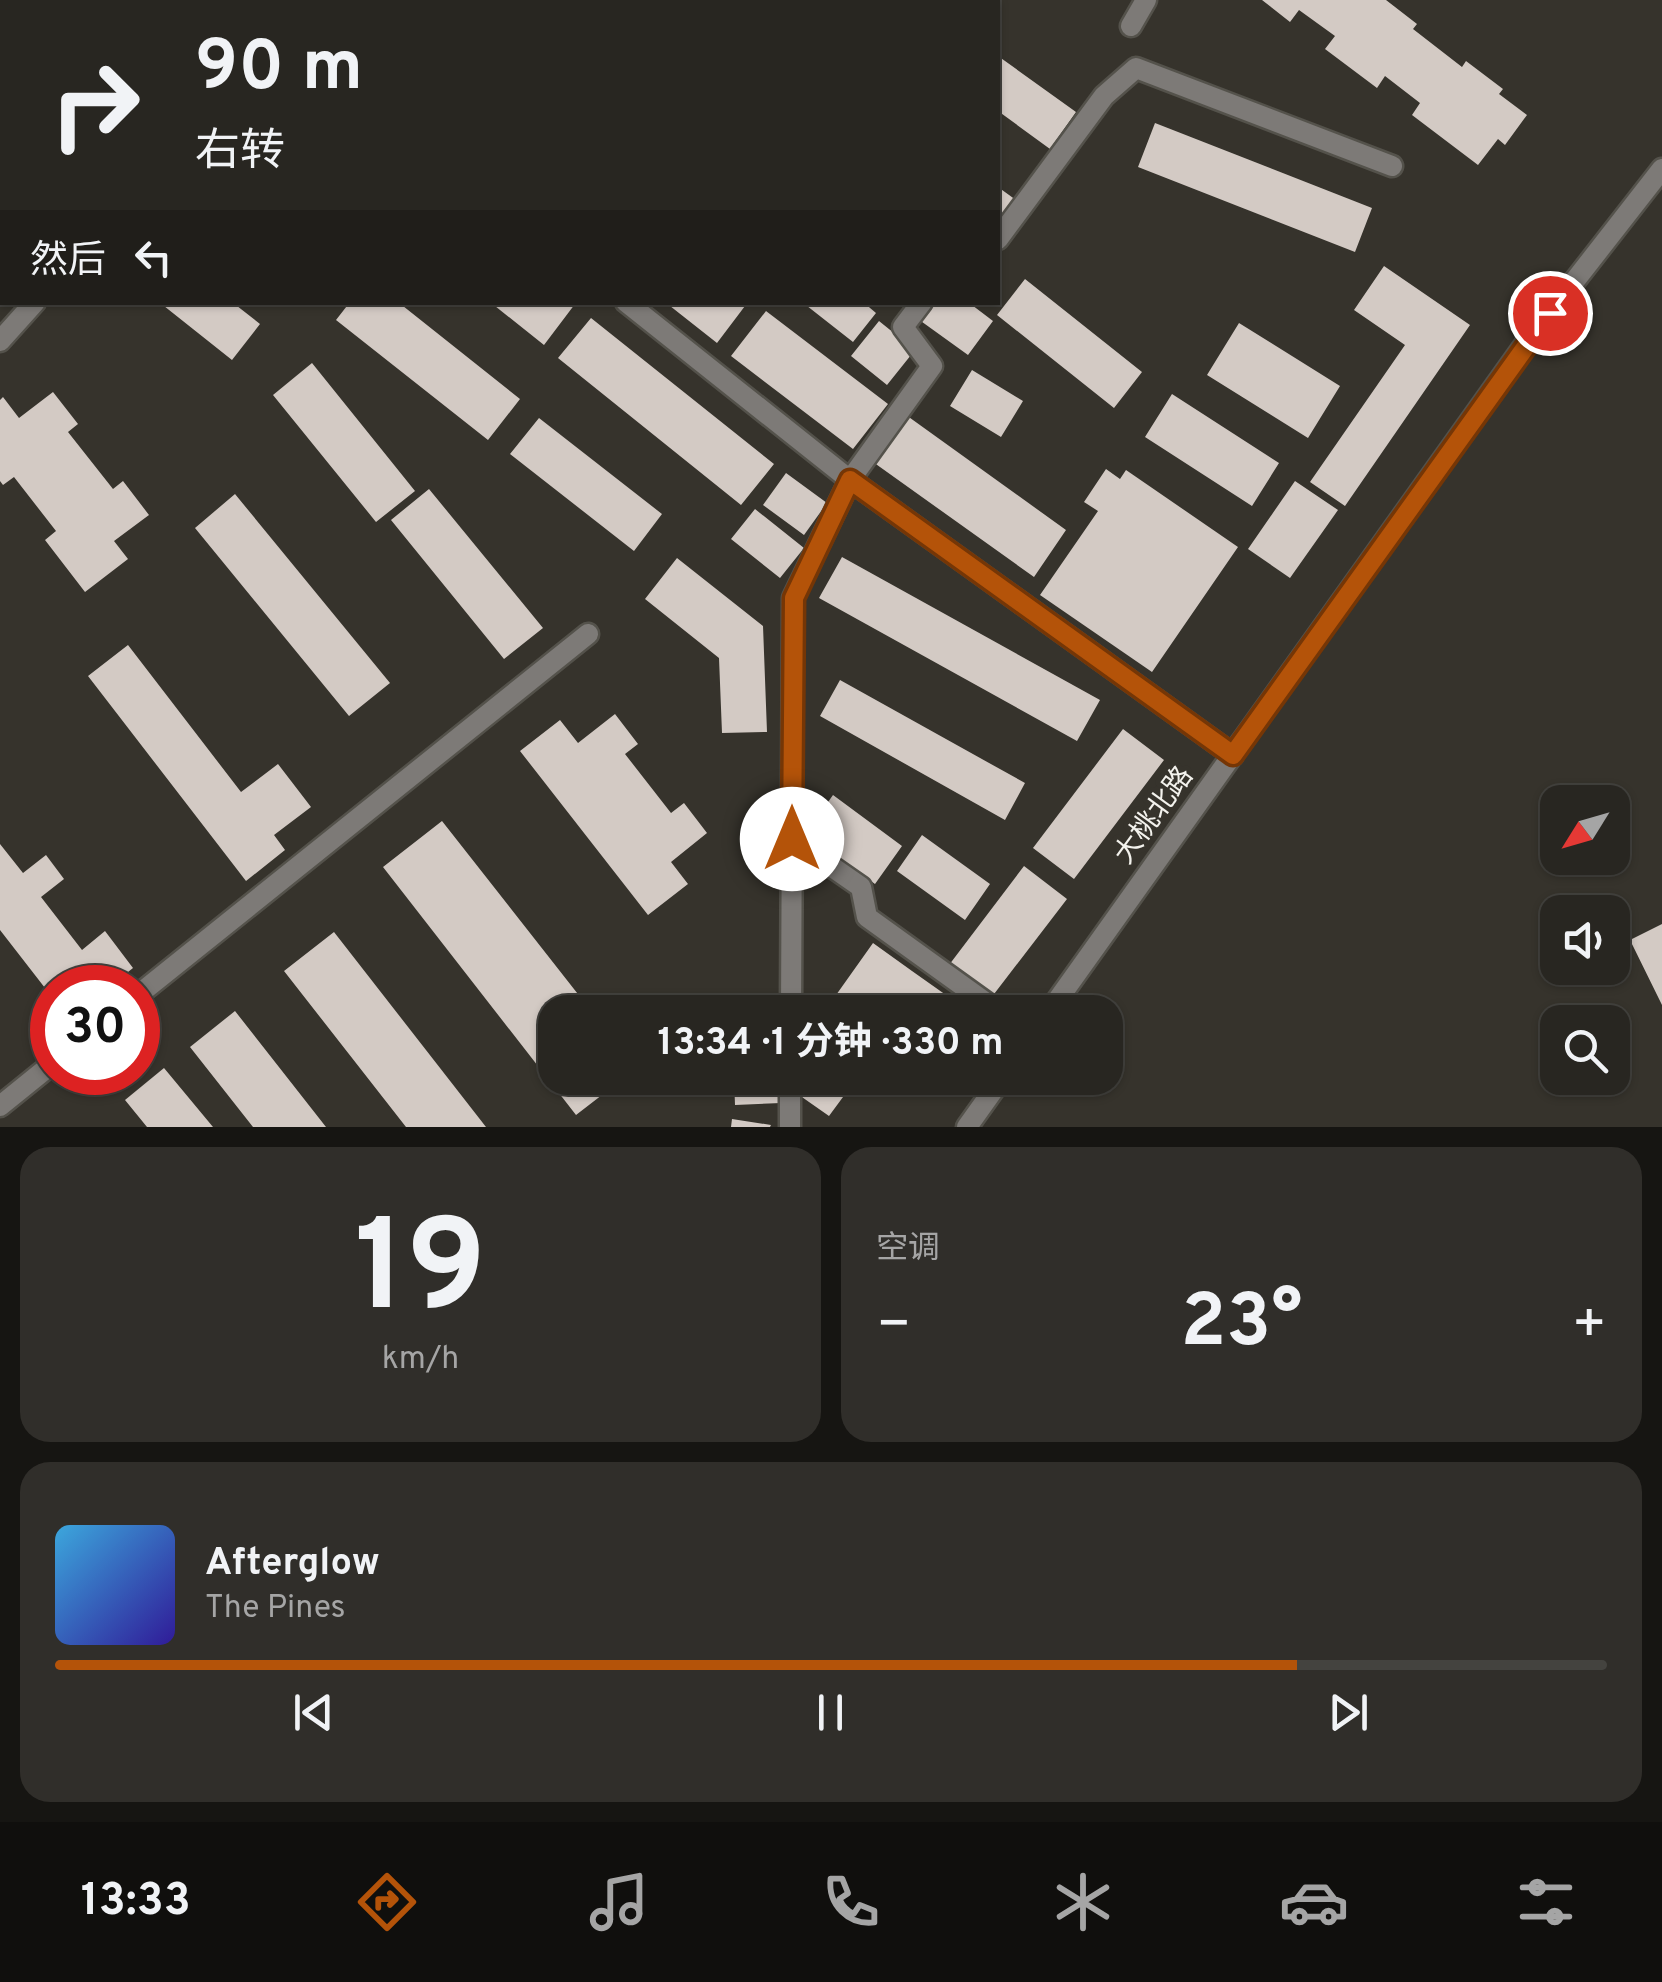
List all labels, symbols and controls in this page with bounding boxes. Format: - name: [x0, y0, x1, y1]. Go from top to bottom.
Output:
- text: 90 m: [195, 26, 363, 115]
- icon: right: [30, 40, 160, 170]
- text: 右转: [195, 125, 285, 182]
- icon: left: [126, 230, 181, 285]
- text: 然后: [30, 238, 106, 287]
- pin: [1508, 271, 1593, 356]
- icon: arrive: [1523, 286, 1578, 341]
- street label: 大桃北路: [1108, 760, 1202, 872]
- north arrow: [1540, 785, 1630, 875]
- map controls: [1540, 785, 1630, 1095]
- position arrow: [740, 787, 844, 891]
- button: sound: [1540, 895, 1630, 985]
- speed limit sign: 30: [30, 965, 160, 1095]
- button: search: [1540, 1005, 1630, 1095]
- text: 13:34 · 1 分钟 · 330 m: [658, 1020, 1003, 1069]
- text: 19: [355, 1192, 486, 1357]
- text: 空调: [876, 1230, 940, 1270]
- text: 23°: [1180, 1278, 1303, 1373]
- text: −: [876, 1292, 911, 1362]
- text: +: [1572, 1292, 1607, 1362]
- text: km/h: [382, 1340, 459, 1380]
- text: Afterglow: [205, 1540, 380, 1589]
- text: The Pines: [205, 1589, 346, 1629]
- icon: previous: [286, 1685, 341, 1740]
- icon: pause: [803, 1685, 858, 1740]
- icon: next: [1321, 1685, 1376, 1740]
- icon: directions: [352, 1867, 422, 1937]
- icon: music: [584, 1867, 654, 1937]
- icon: phone: [816, 1867, 886, 1937]
- icon: climate: [1048, 1867, 1118, 1937]
- icon: car: [1279, 1867, 1349, 1937]
- icon: filters: [1511, 1867, 1581, 1937]
- text: 13:33: [81, 1874, 191, 1931]

